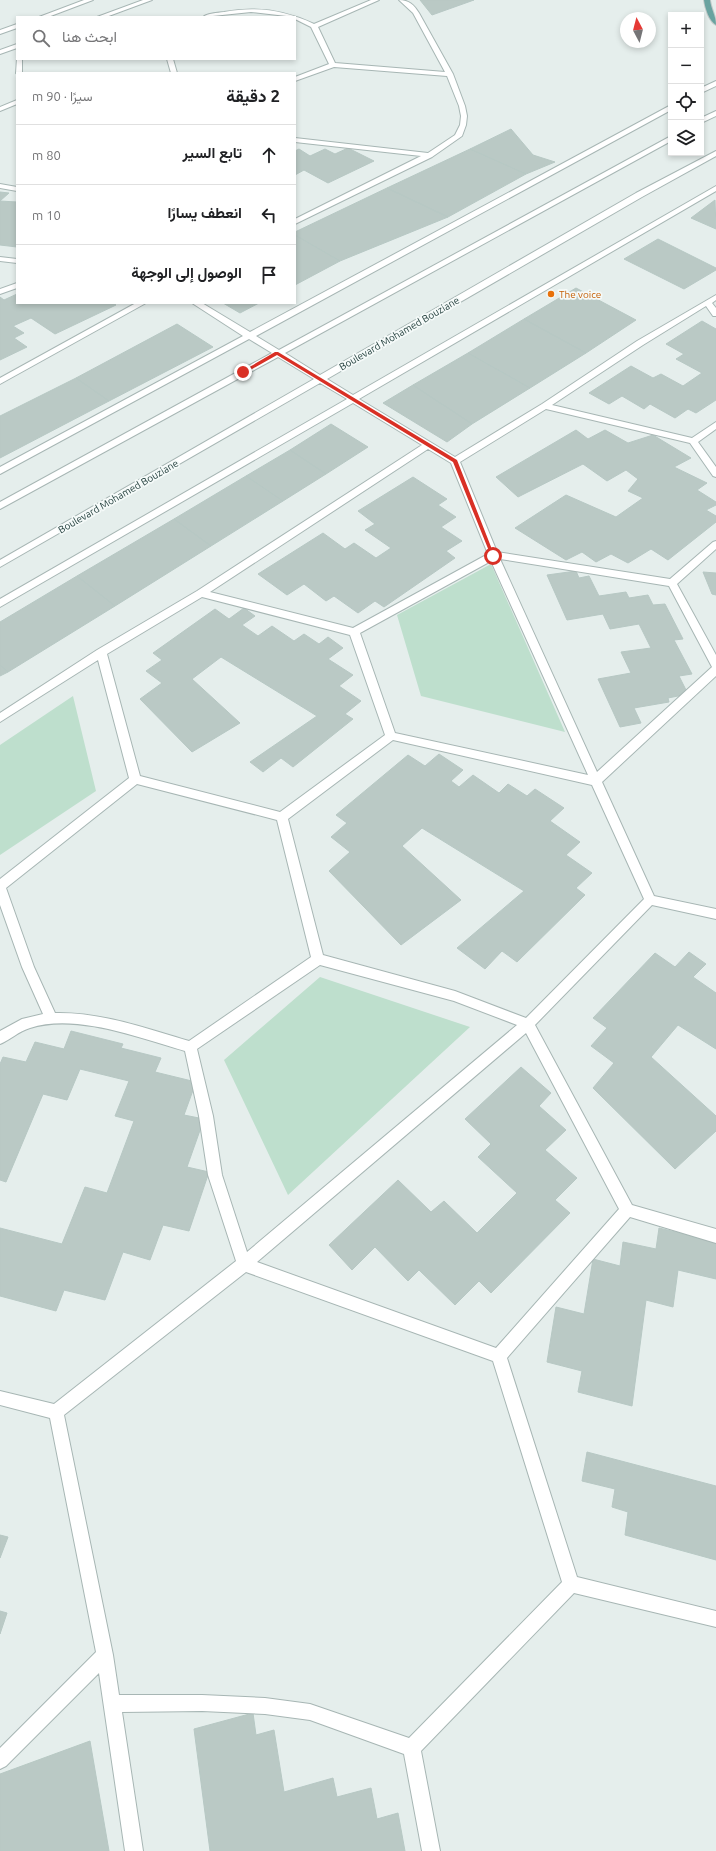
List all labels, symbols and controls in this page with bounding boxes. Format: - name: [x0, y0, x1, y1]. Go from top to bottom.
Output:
- north arrow: [620, 12, 656, 48]
- map controls: [668, 12, 704, 156]
- button: +: [668, 12, 704, 48]
- search box: [16, 16, 296, 60]
- icon: search: [30, 27, 52, 49]
- text: ابحث هنا: [62, 28, 117, 45]
- button: −: [668, 48, 704, 84]
- button: locate: [668, 84, 704, 120]
- text: 2 دقيقة: [226, 86, 280, 105]
- text: سيرًا · 90 m: [32, 89, 93, 103]
- button: layers: [668, 120, 704, 156]
- text: تابع السير: [183, 144, 242, 161]
- icon: ahead: [258, 144, 280, 166]
- text: 80 m: [32, 148, 61, 162]
- text: انعطف يسارًا: [167, 204, 242, 221]
- icon: left: [258, 204, 280, 226]
- text: 10 m: [32, 208, 61, 222]
- text: الوصول إلى الوجهة: [131, 264, 242, 281]
- icon: arrive: [258, 264, 280, 286]
- marker: The voice: [546, 289, 556, 299]
- place label: The voice: [559, 289, 601, 300]
- street label: Boulevard Mohamed Bouziane: [337, 294, 461, 372]
- route end: [234, 363, 252, 381]
- street label: Boulevard Mohamed Bouziane: [56, 457, 180, 535]
- route start: [484, 547, 502, 565]

